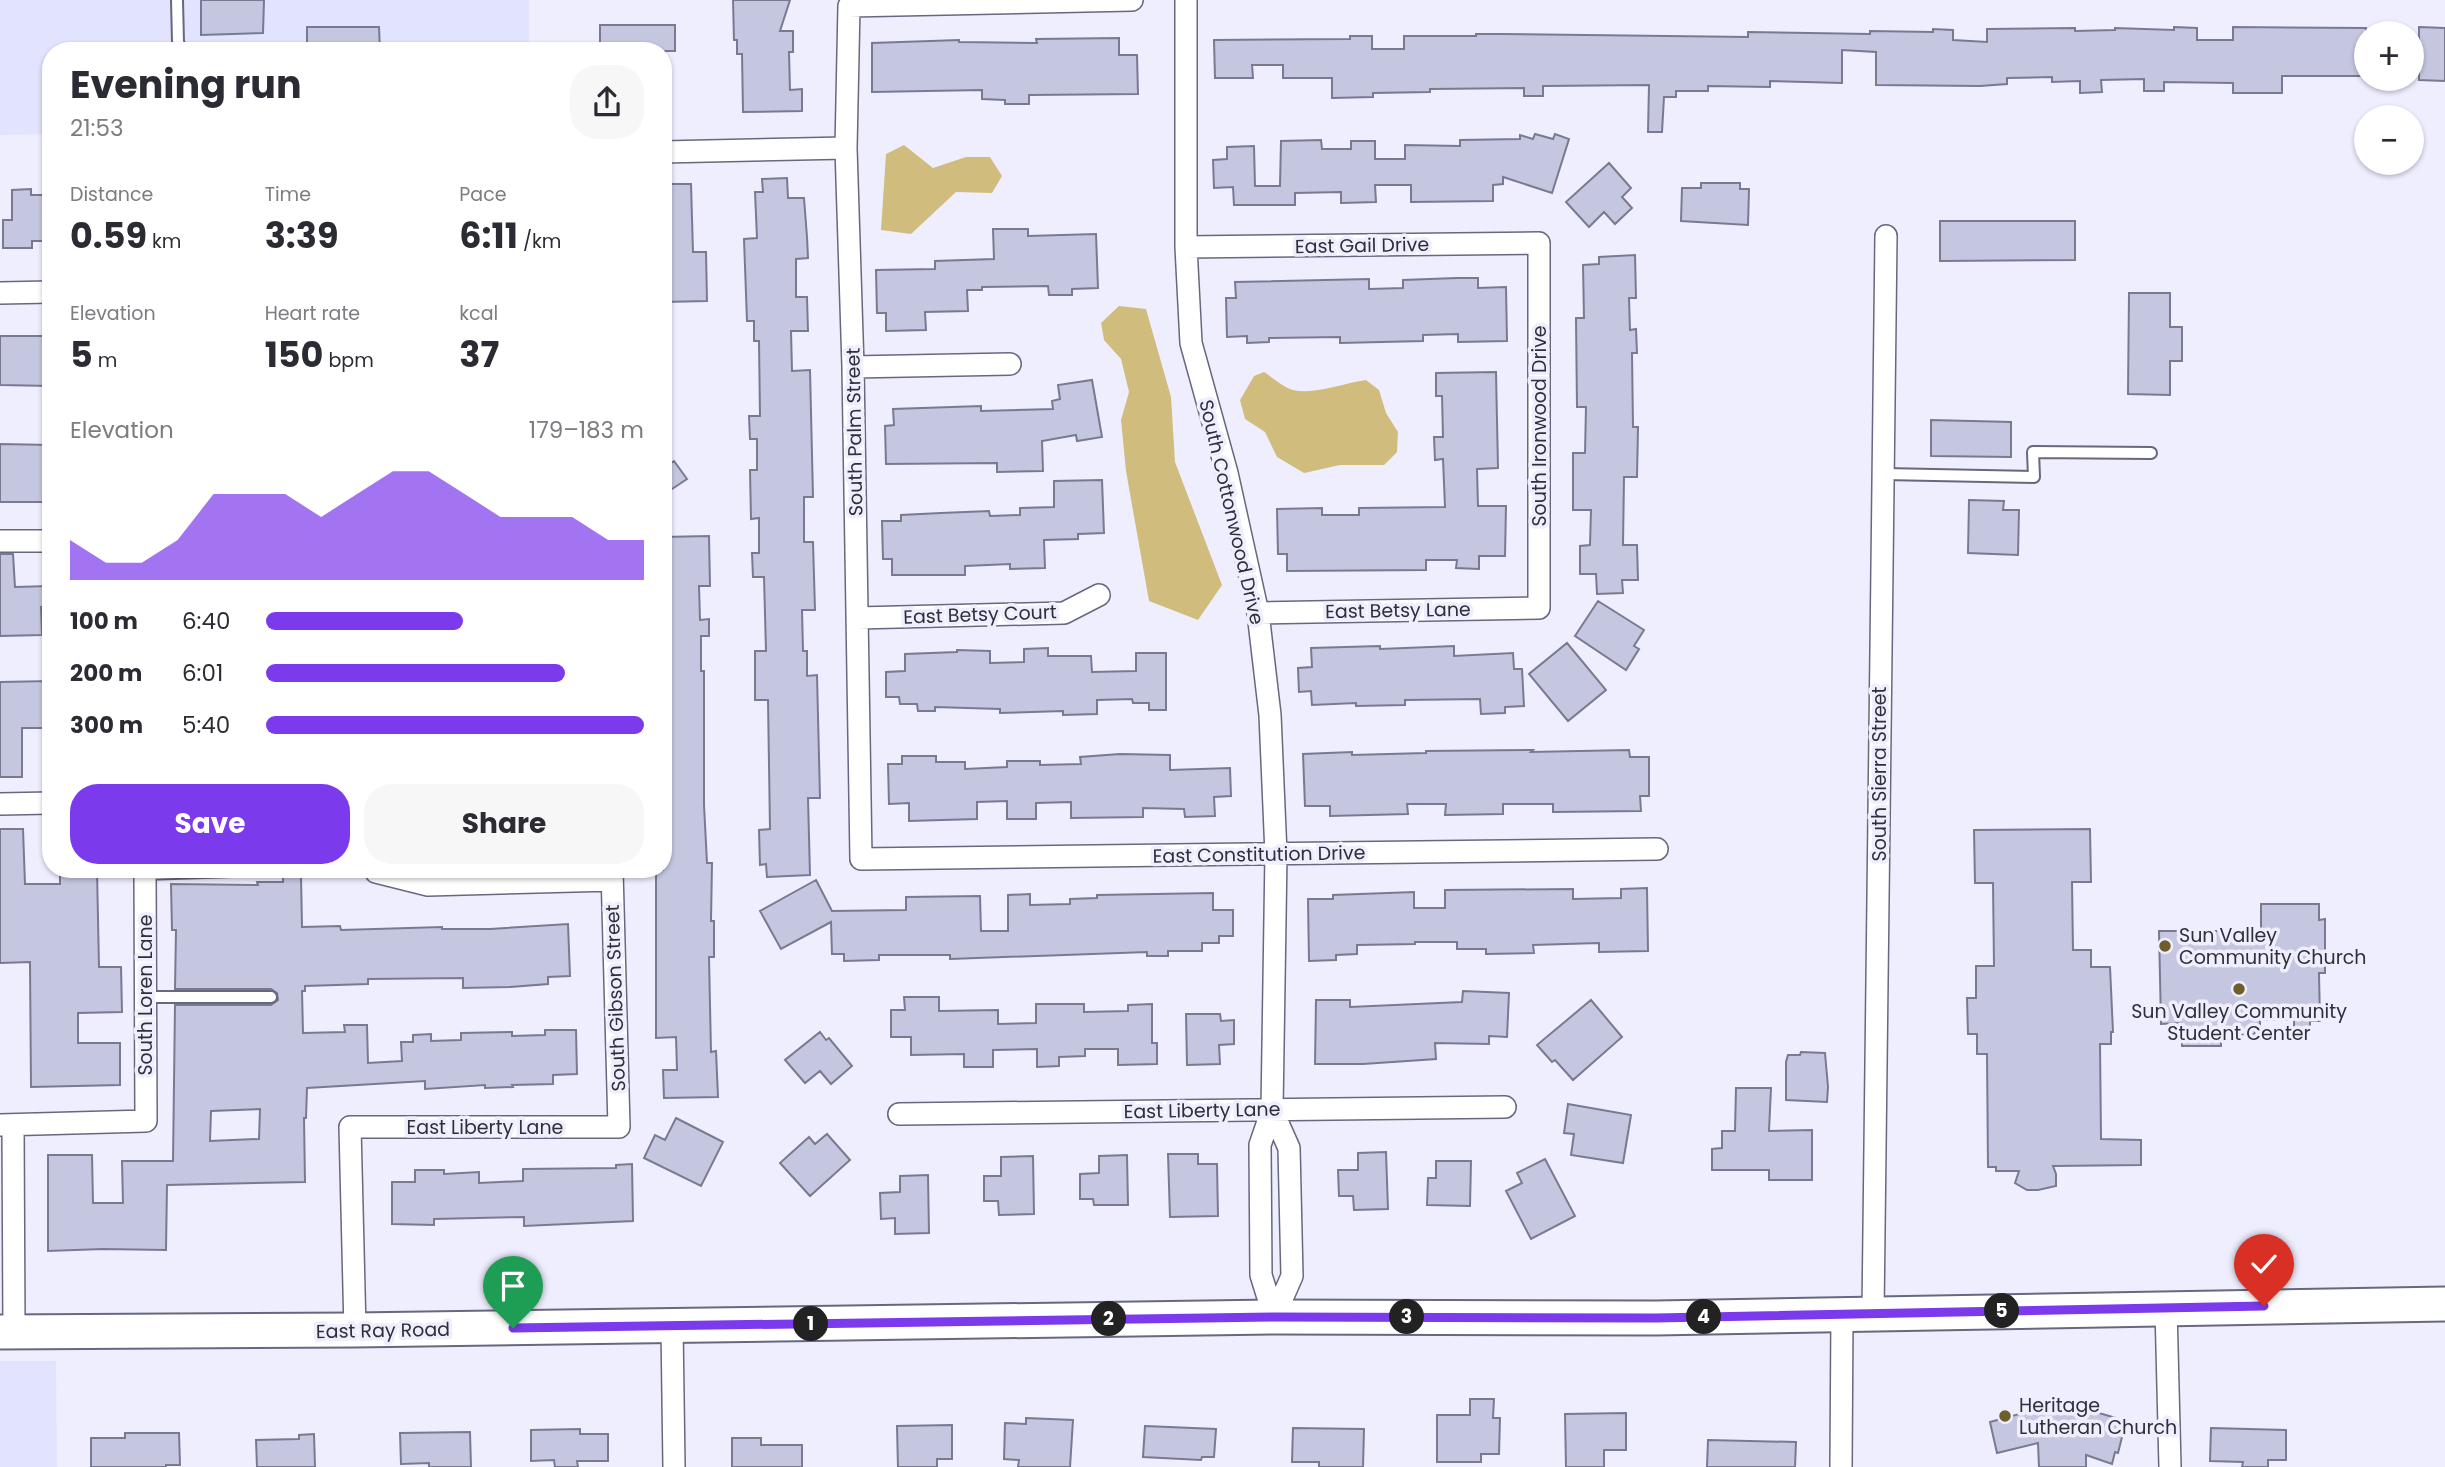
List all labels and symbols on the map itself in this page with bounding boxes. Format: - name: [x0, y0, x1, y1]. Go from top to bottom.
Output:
- street label: East Gail Drive: [1295, 231, 1429, 260]
- street label: South Ironwood Drive: [1526, 325, 1553, 527]
- street label: South Palm Street: [840, 347, 869, 516]
- street label: South Cottonwood Drive: [1192, 397, 1271, 627]
- street label: East Betsy Lane: [1325, 596, 1471, 625]
- street label: East Betsy Court: [903, 598, 1057, 631]
- street label: South Sierra Street: [1866, 686, 1893, 861]
- street label: East Constitution Drive: [1152, 839, 1366, 870]
- street label: South Gibson Street: [599, 904, 632, 1092]
- street label: South Loren Lane: [132, 914, 159, 1076]
- place label: Sun Valley Community Church: [2179, 922, 2366, 971]
- marker: Sun Valley Community Church: [2157, 938, 2173, 954]
- marker: Sun Valley Community Student Center: [2231, 981, 2247, 997]
- place label: Sun Valley Community Student Center: [2131, 998, 2347, 1047]
- street label: East Liberty Lane: [1123, 1096, 1281, 1125]
- street label: East Liberty Lane: [407, 1114, 563, 1141]
- pin: [2234, 1234, 2294, 1306]
- pin: [483, 1256, 543, 1328]
- pin: 5: [1984, 1294, 2020, 1328]
- pin: 3: [1390, 1300, 1424, 1334]
- pin: 4: [1686, 1300, 1722, 1334]
- pin: 2: [1092, 1302, 1126, 1336]
- pin: 1: [794, 1306, 828, 1342]
- street label: East Ray Road: [316, 1316, 450, 1345]
- place label: Heritage Lutheran Church: [2019, 1392, 2177, 1441]
- marker: Heritage Lutheran Church: [1997, 1408, 2013, 1424]

